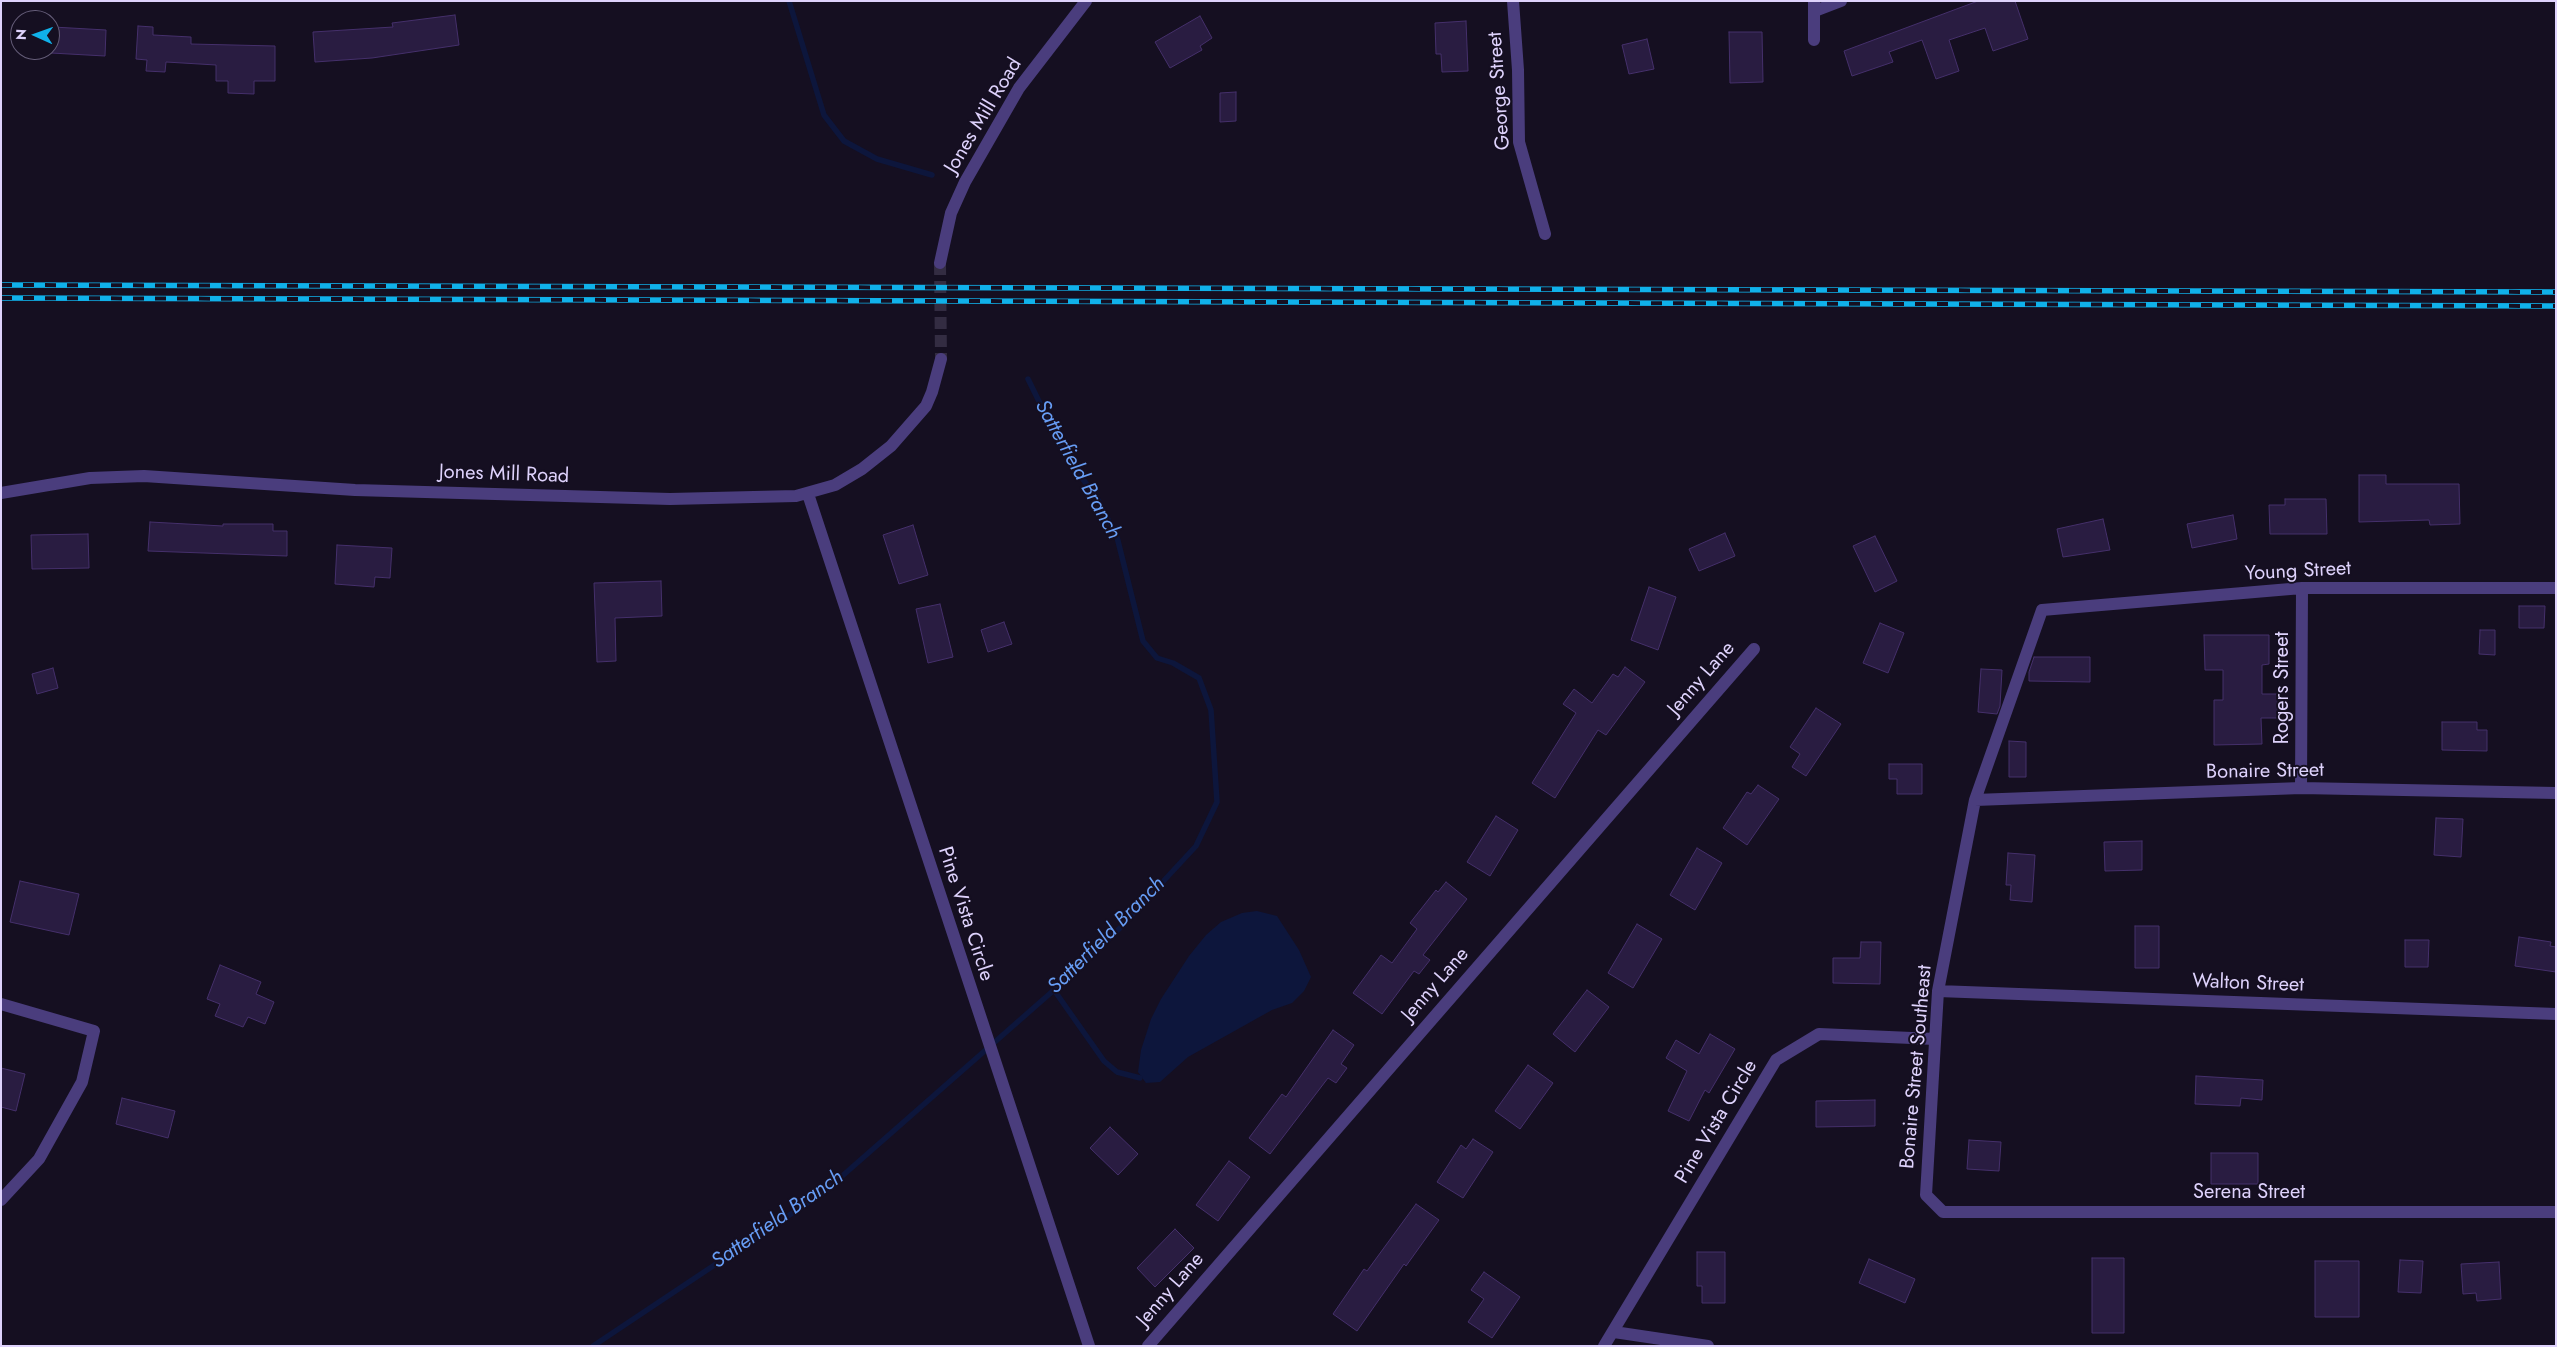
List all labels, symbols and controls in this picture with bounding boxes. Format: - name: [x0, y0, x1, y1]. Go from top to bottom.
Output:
- north arrow: [10, 10, 60, 60]
- text: N: [11, 29, 31, 40]
- street label: George Street: [1484, 31, 1516, 151]
- street label: Jones Mill Road: [940, 54, 1028, 178]
- water label: Satterfield Branch: [1028, 396, 1126, 544]
- street label: Jones Mill Road: [438, 461, 570, 489]
- street label: Young Street: [2244, 557, 2352, 587]
- street label: Rogers Street: [2271, 632, 2295, 744]
- street label: Jenny Lane: [1663, 637, 1741, 721]
- street label: Bonaire Street: [2206, 759, 2324, 785]
- street label: Pine Vista Circle: [932, 844, 998, 984]
- water label: Satterfield Branch: [1043, 872, 1171, 1000]
- street label: Jenny Lane: [1397, 943, 1475, 1027]
- street label: Bonaire Street Southeast: [1896, 964, 1938, 1170]
- street label: Walton Street: [2192, 970, 2304, 998]
- street label: Pine Vista Circle: [1671, 1056, 1763, 1188]
- water label: Satterfield Branch: [707, 1165, 849, 1275]
- street label: Serena Street: [2193, 1181, 2305, 1205]
- street label: Jenny Lane: [1132, 1248, 1210, 1332]

